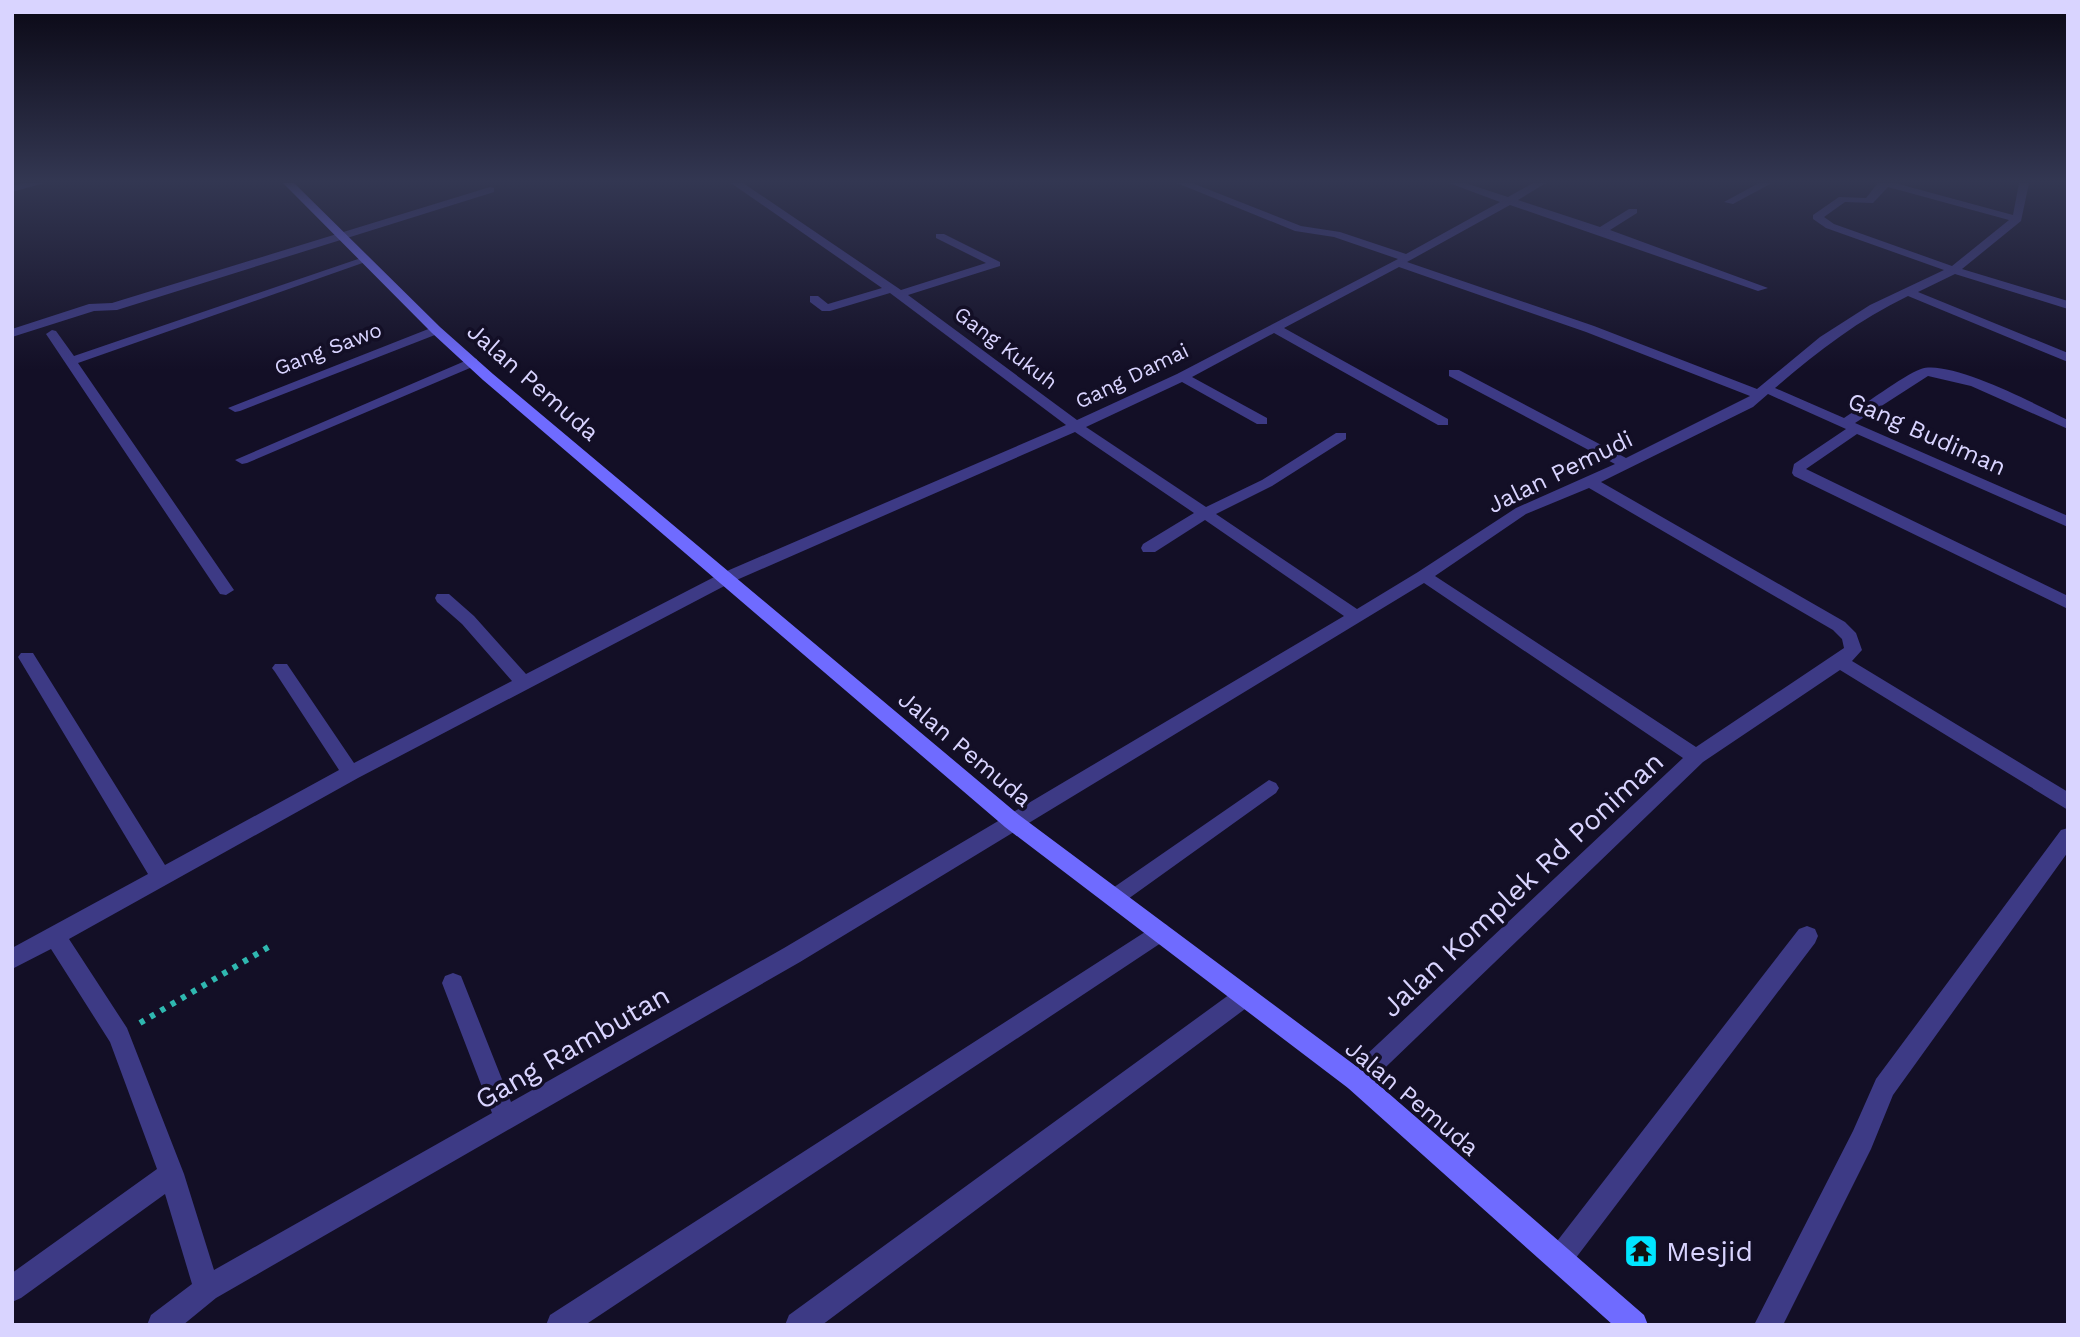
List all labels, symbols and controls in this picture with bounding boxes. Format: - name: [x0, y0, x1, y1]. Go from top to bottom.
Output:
- street label: Gang Kukuh: [950, 301, 1063, 394]
- street label: Gang Sawo: [271, 317, 385, 380]
- street label: Jalan Pemuda: [461, 317, 605, 447]
- street label: Gang Damai: [1071, 337, 1193, 414]
- street label: Gang Budiman: [1844, 387, 2010, 481]
- street label: Jalan Pemudi: [1483, 425, 1637, 519]
- street label: Jalan Pemuda: [893, 685, 1037, 813]
- street label: Jalan Komplek Rd Poniman: [1374, 745, 1670, 1024]
- street label: Gang Rambutan: [469, 978, 675, 1116]
- street label: Jalan Pemuda: [1340, 1034, 1484, 1162]
- temple icon: Mesjid: [1622, 1232, 1660, 1270]
- place label: Mesjid: [1666, 1235, 1753, 1268]

